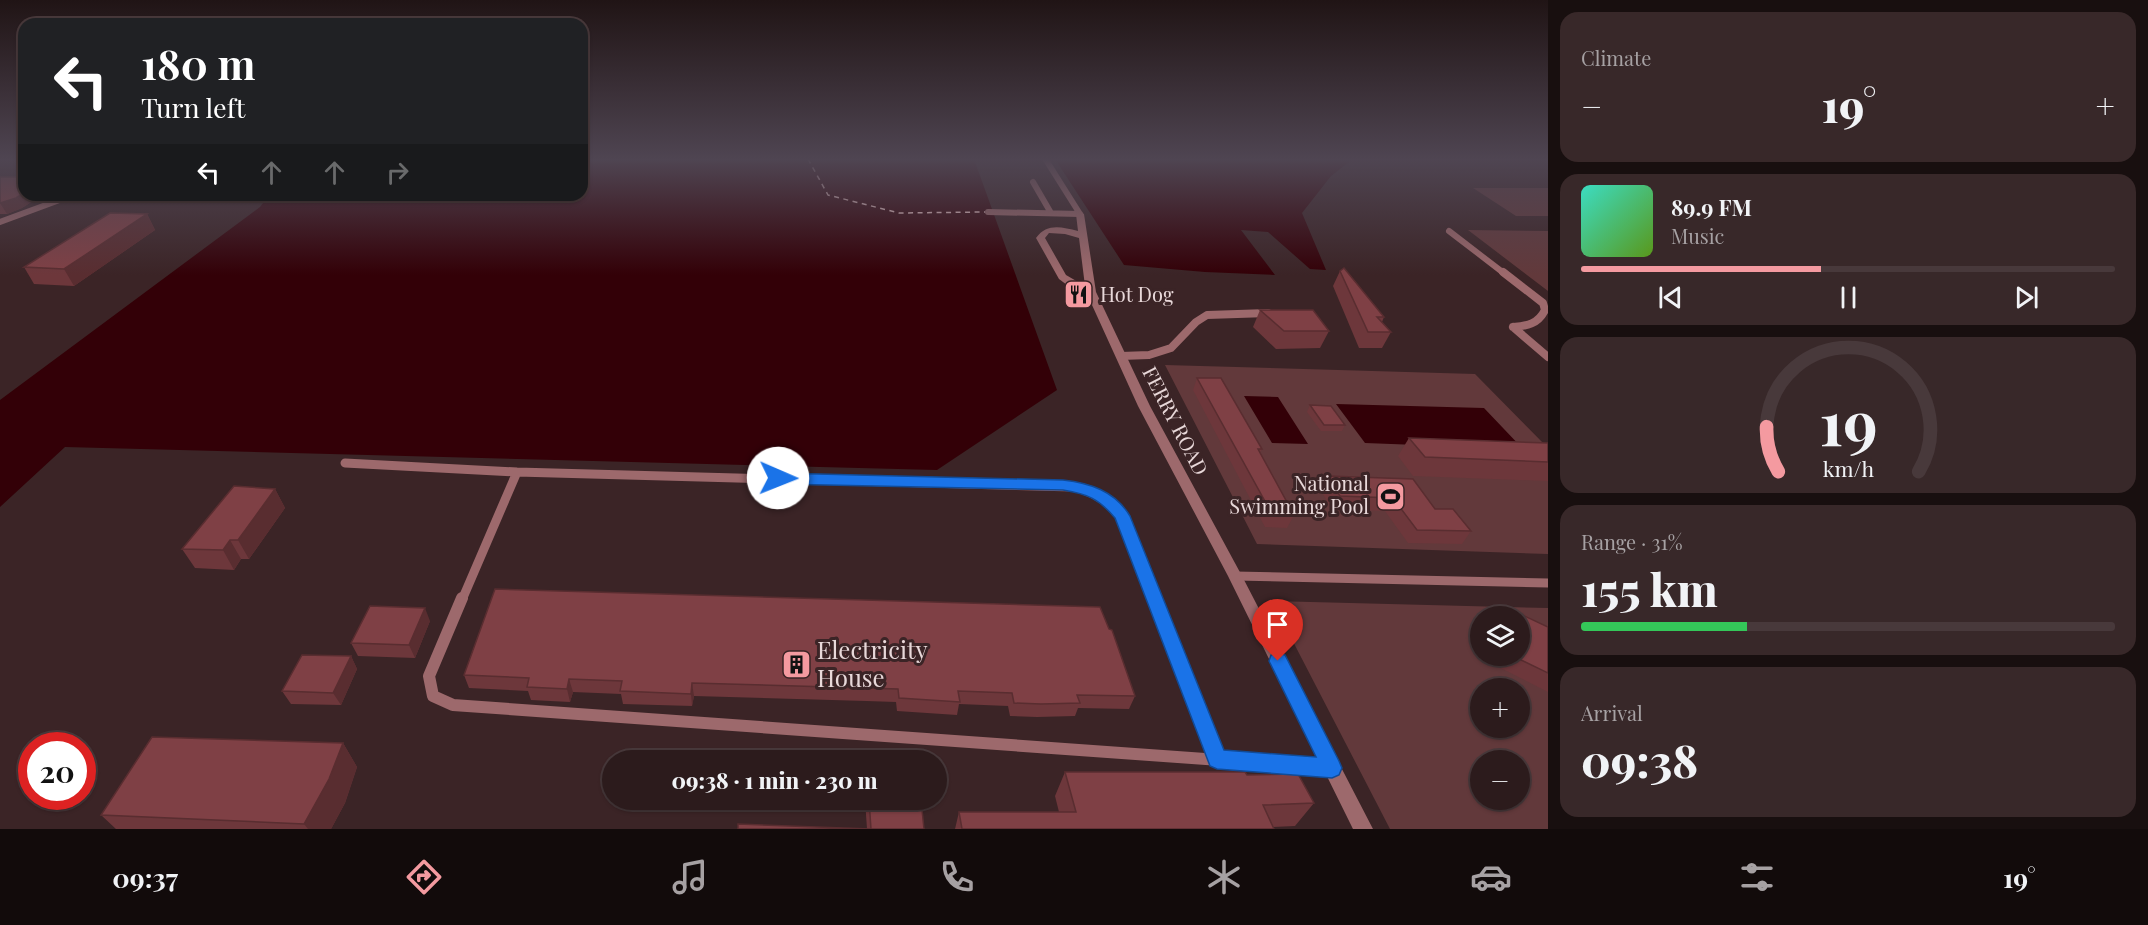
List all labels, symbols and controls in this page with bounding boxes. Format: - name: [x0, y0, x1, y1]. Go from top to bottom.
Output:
- text: 180 m: [141, 35, 256, 91]
- icon: left: [42, 42, 120, 120]
- text: Climate: [1581, 44, 1651, 71]
- text: 19°: [1822, 74, 1876, 134]
- text: −: [1581, 83, 1602, 127]
- text: +: [2096, 83, 2115, 127]
- text: Turn left: [141, 89, 245, 125]
- icon: left: [192, 156, 225, 189]
- icon: ahead: [255, 156, 288, 189]
- icon: ahead: [318, 156, 351, 189]
- icon: right: [381, 156, 414, 189]
- text: 89.9 FM: [1671, 192, 1752, 222]
- text: Music: [1671, 222, 1724, 249]
- restaurant icon: Hot Dog: [1063, 279, 1095, 311]
- place label: Hot Dog: [1100, 280, 1174, 307]
- icon: previous: [1654, 281, 1687, 314]
- icon: pause: [1832, 281, 1865, 314]
- icon: next: [2010, 281, 2043, 314]
- street label: FERRY ROAD: [1137, 361, 1215, 479]
- text: 19: [1819, 378, 1877, 462]
- position arrow: [746, 446, 810, 510]
- text: km/h: [1822, 454, 1874, 482]
- place label: National Swimming Pool: [1229, 469, 1369, 519]
- sports icon: National Swimming Pool: [1374, 480, 1406, 512]
- text: Range · 31%: [1581, 528, 1683, 555]
- text: 155 km: [1581, 558, 1718, 618]
- pin: [1252, 599, 1303, 661]
- map controls: [1470, 606, 1530, 810]
- button: layers: [1470, 606, 1530, 666]
- icon: arrive: [1261, 608, 1294, 641]
- place label: Electricity House: [817, 633, 928, 693]
- building icon: Electricity House: [780, 649, 812, 681]
- button: +: [1470, 678, 1530, 738]
- text: Arrival: [1581, 699, 1643, 726]
- text: 09:38: [1581, 729, 1698, 789]
- speed limit sign: 20: [18, 732, 96, 810]
- button: −: [1470, 750, 1530, 810]
- text: 09:38 · 1 min · 230 m: [671, 765, 878, 795]
- icon: directions: [403, 856, 445, 898]
- icon: music: [669, 856, 711, 898]
- icon: phone: [936, 856, 978, 898]
- icon: climate: [1203, 856, 1245, 898]
- icon: car: [1470, 856, 1512, 898]
- icon: filters: [1736, 856, 1778, 898]
- text: 09:37: [112, 859, 178, 895]
- text: 19°: [2003, 859, 2036, 895]

